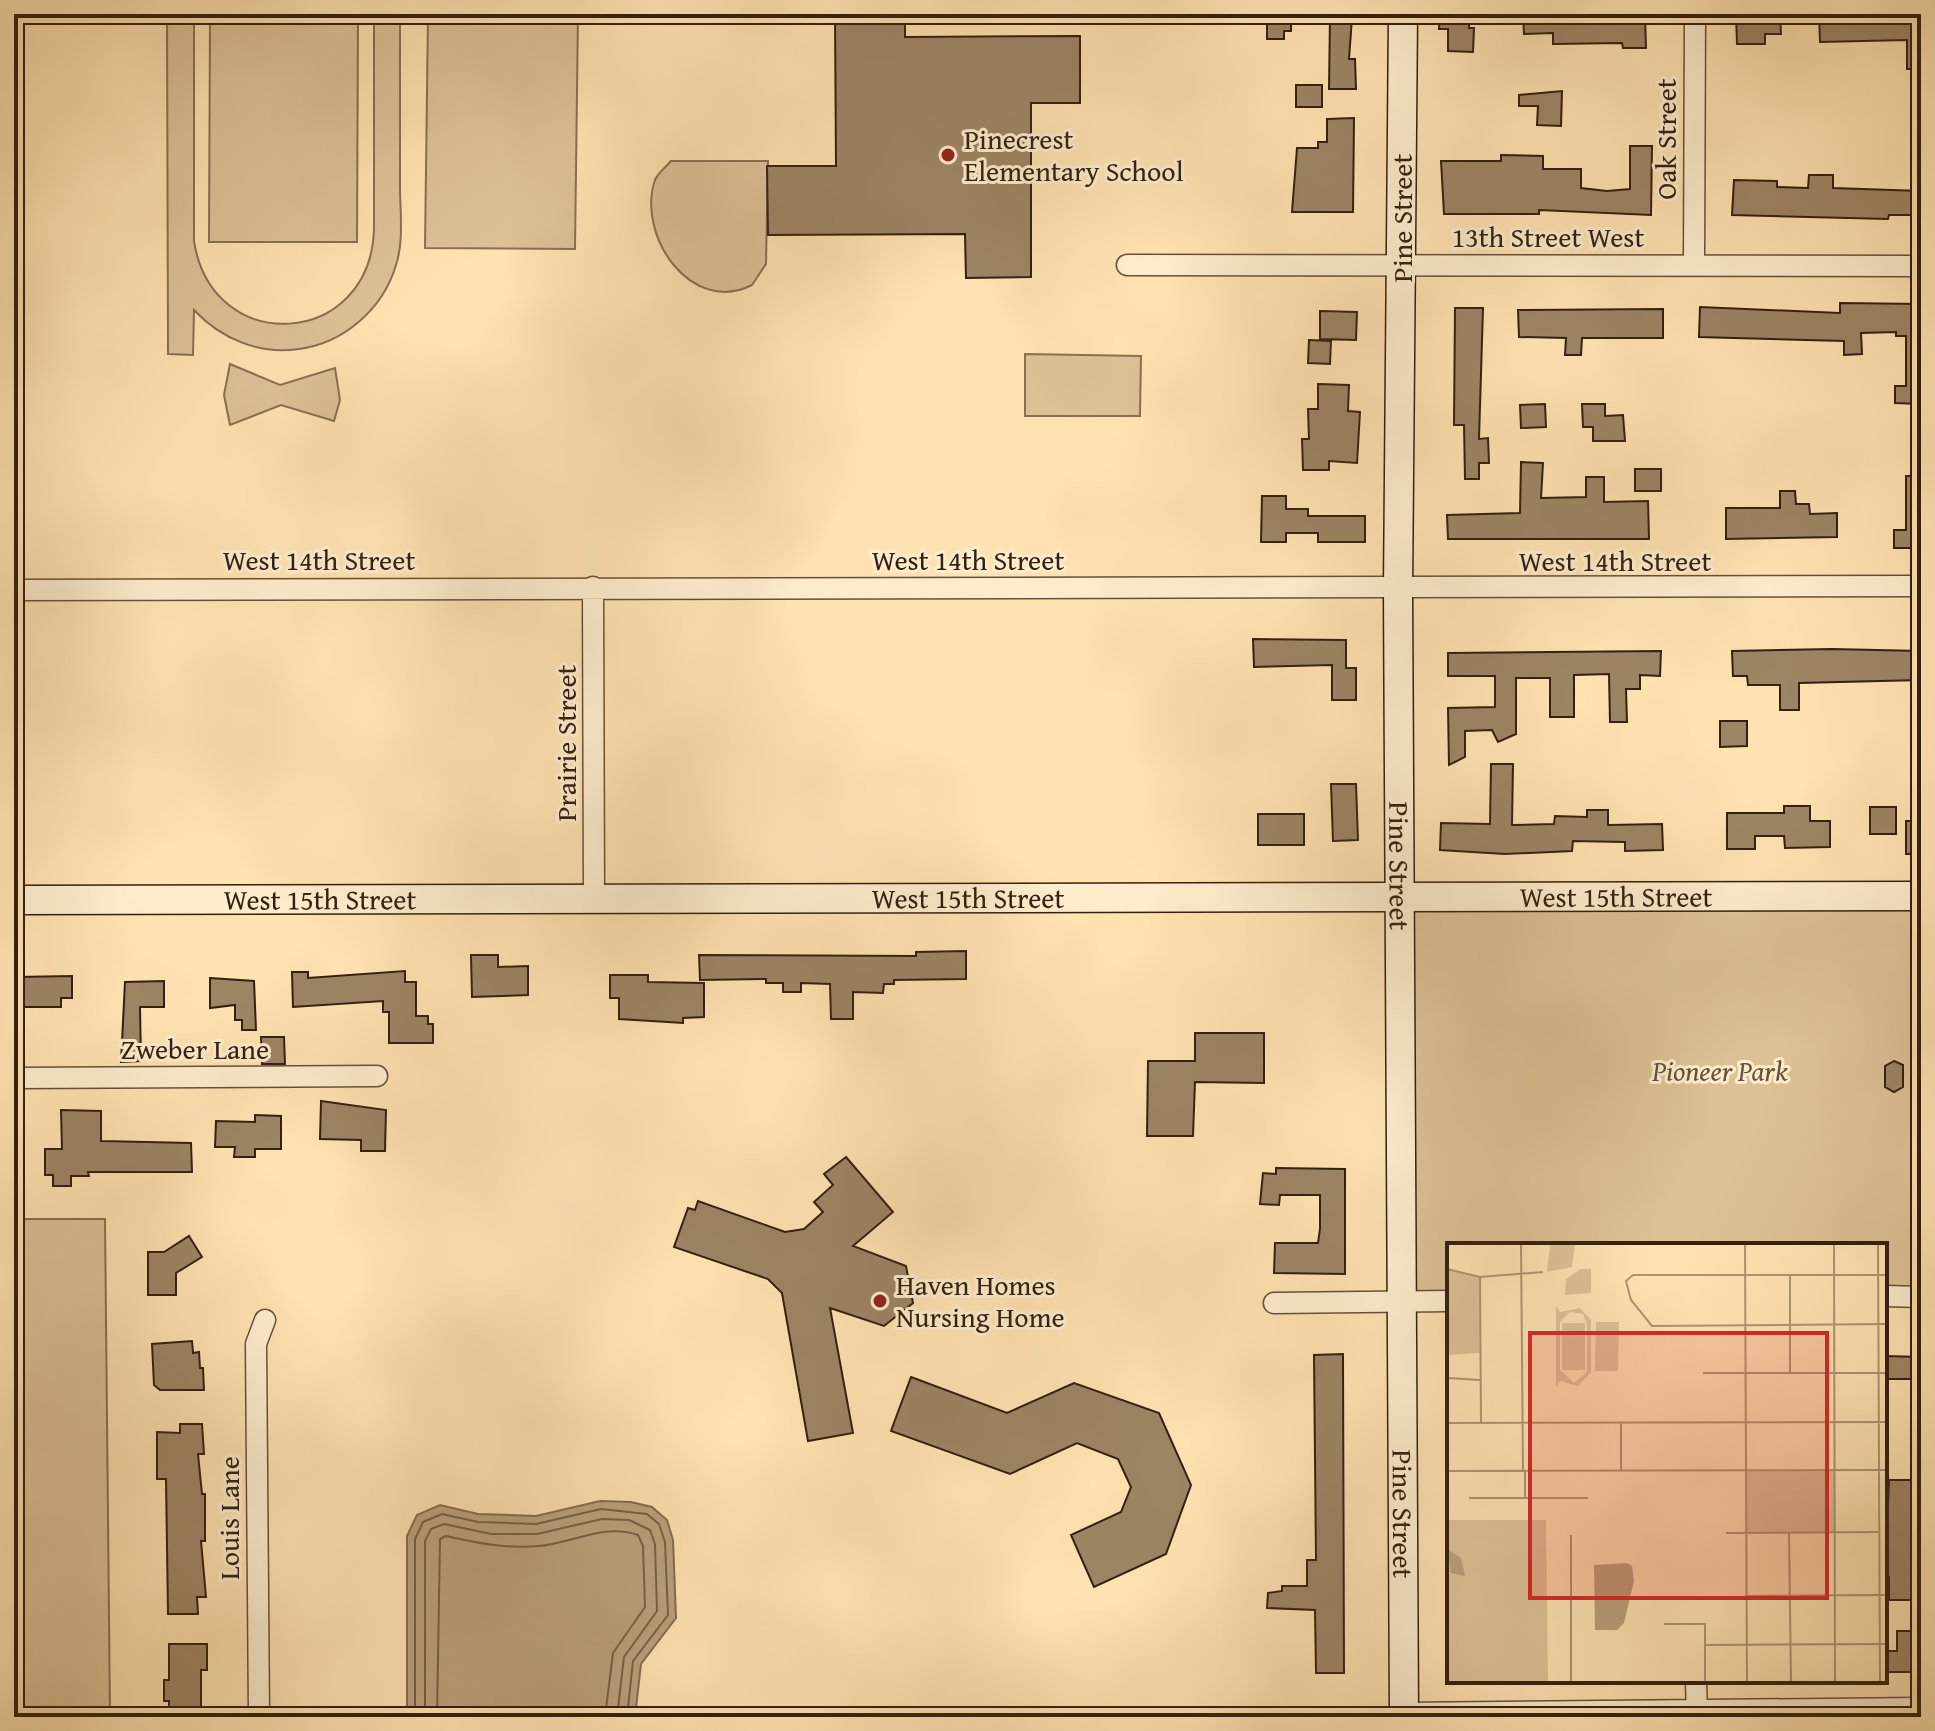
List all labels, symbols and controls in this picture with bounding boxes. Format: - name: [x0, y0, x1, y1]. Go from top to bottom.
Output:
- street label: Oak Street: [1645, 78, 1686, 200]
- place label: Pinecrest Elementary School: [964, 118, 1184, 191]
- marker: Pinecrest Elementary School: [939, 146, 957, 164]
- street label: Pine Street: [1381, 154, 1422, 282]
- street label: 13th Street West: [1452, 216, 1644, 257]
- street label: West 14th Street: [223, 539, 415, 580]
- street label: West 14th Street: [872, 539, 1064, 580]
- street label: West 14th Street: [1519, 540, 1711, 581]
- street label: Prairie Street: [545, 664, 586, 821]
- street label: Pine Street: [1379, 801, 1421, 931]
- street label: West 15th Street: [1520, 875, 1712, 917]
- street label: West 15th Street: [872, 877, 1064, 918]
- street label: West 15th Street: [224, 878, 416, 920]
- street label: Zweber Lane: [121, 1028, 269, 1069]
- park label: Pioneer Park: [1651, 1050, 1788, 1091]
- inset map: [1447, 1243, 1887, 1683]
- place label: Haven Homes Nursing Home: [896, 1264, 1065, 1337]
- marker: Haven Homes Nursing Home: [871, 1292, 889, 1310]
- street label: Pine Street: [1383, 1449, 1424, 1579]
- street label: Louis Lane: [208, 1456, 249, 1580]

